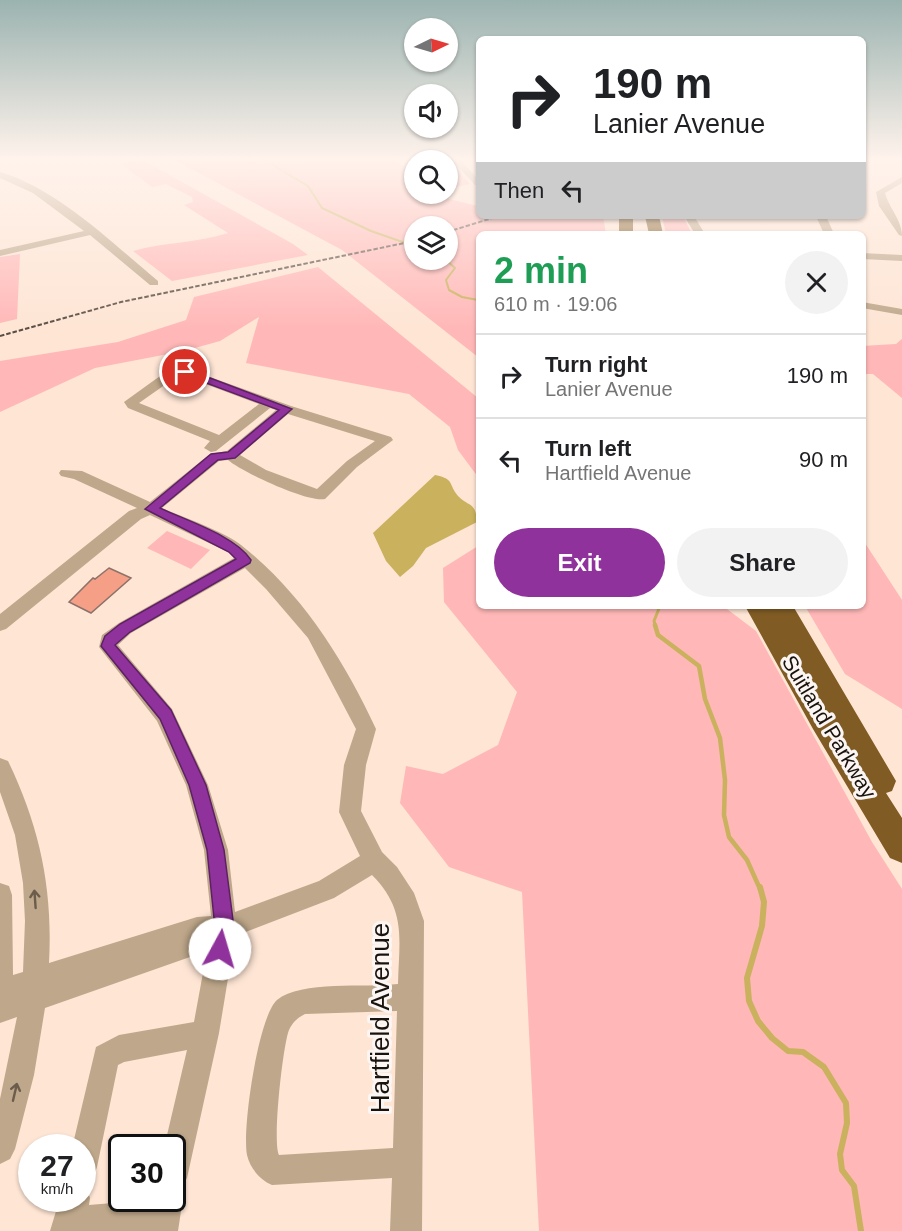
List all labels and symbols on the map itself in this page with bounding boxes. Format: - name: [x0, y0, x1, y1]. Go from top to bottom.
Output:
- north arrow: [404, 18, 458, 72]
- pin: [159, 346, 210, 397]
- street label: Suitland Parkway: [778, 651, 881, 803]
- one-way arrow: [29, 890, 40, 909]
- position arrow: [188, 917, 252, 981]
- street label: Hartfield Avenue: [365, 923, 395, 1113]
- one-way arrow: [10, 1083, 21, 1102]
- speed limit sign: 30: [108, 1134, 186, 1212]

